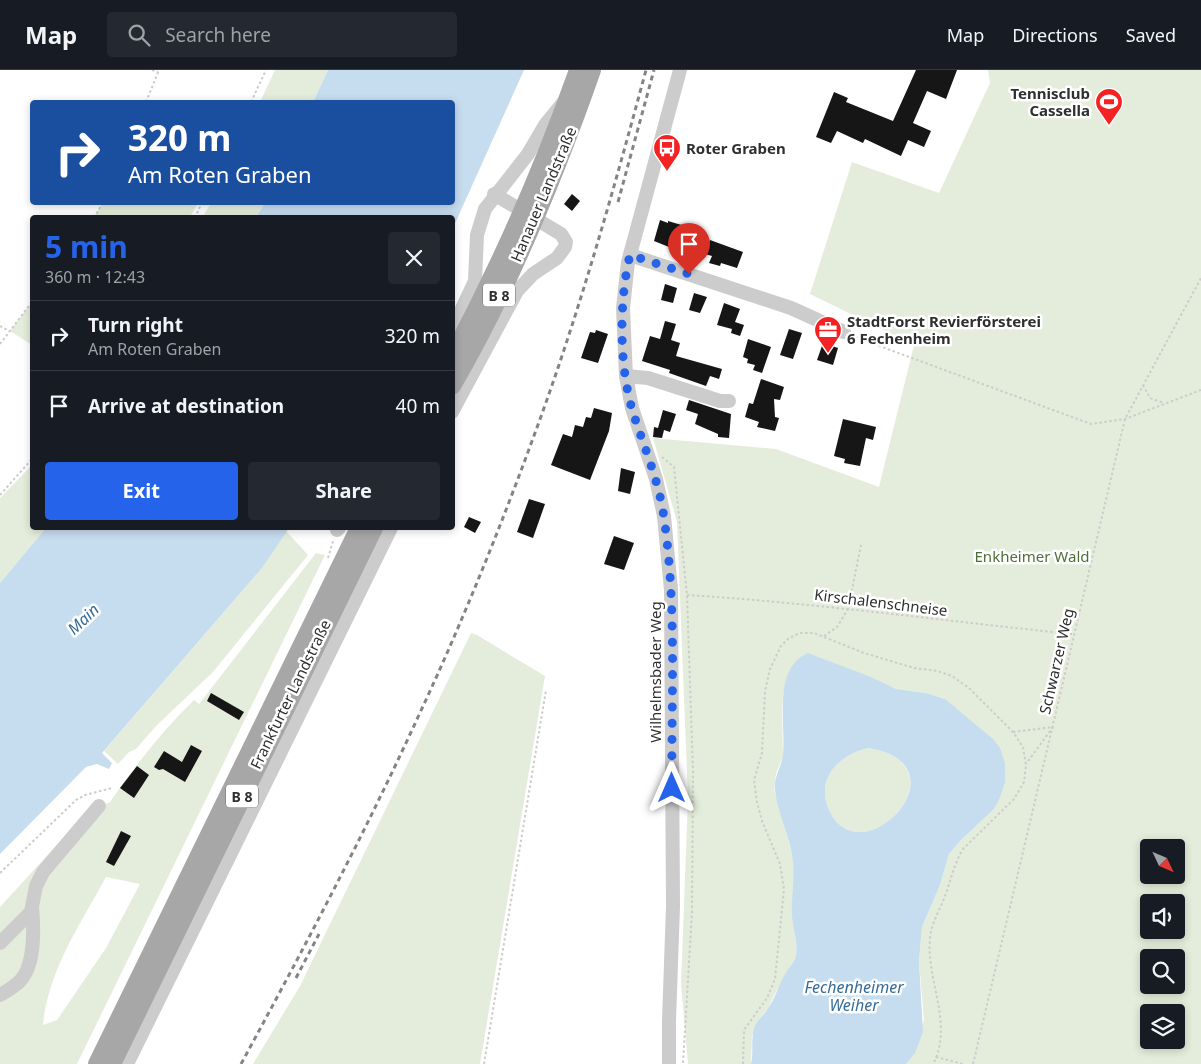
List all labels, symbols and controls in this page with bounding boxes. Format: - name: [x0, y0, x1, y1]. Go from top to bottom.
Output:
- search box: [107, 12, 457, 57]
- text: Map: [25, 18, 77, 51]
- icon: search: [125, 21, 153, 49]
- text: Search here: [165, 22, 271, 48]
- text: Map: [947, 23, 984, 47]
- text: Directions: [1012, 23, 1098, 47]
- text: Saved: [1126, 23, 1176, 47]
- place label: Tennisclub Cassella: [1010, 83, 1090, 120]
- sports icon: Tennisclub Cassella: [1094, 87, 1124, 126]
- text: 320 m: [128, 114, 231, 161]
- icon: right: [45, 120, 110, 185]
- street label: Hanauer Landstraße: [506, 124, 580, 264]
- bus stop icon: Roter Graben: [652, 133, 682, 172]
- place label: Roter Graben: [686, 138, 786, 158]
- text: Am Roten Graben: [128, 159, 312, 189]
- pin: [668, 223, 710, 274]
- text: 5 min: [45, 226, 128, 267]
- icon: arrive: [675, 230, 703, 258]
- button: close: [388, 232, 440, 284]
- text: 360 m · 12:43: [45, 266, 145, 288]
- road number: B 8: [483, 284, 515, 306]
- place label: StadtForst Revierförsterei 6 Fechenheim: [847, 311, 1041, 348]
- text: Turn right: [88, 312, 183, 338]
- office icon: StadtForst Revierförsterei 6 Fechenheim: [813, 315, 843, 354]
- icon: right: [45, 322, 73, 350]
- text: 320 m: [385, 323, 440, 349]
- text: Am Roten Graben: [88, 338, 222, 360]
- icon: arrive: [45, 392, 73, 420]
- text: Arrive at destination: [88, 393, 284, 419]
- text: 40 m: [396, 393, 440, 419]
- button: Exit: [45, 462, 238, 520]
- button: Share: [248, 462, 440, 520]
- park label: Enkheimer Wald: [975, 546, 1089, 566]
- street label: Kirschalenschneise: [813, 584, 949, 620]
- water label: Main: [62, 599, 104, 639]
- street label: Wilhelmsbader Weg: [645, 601, 665, 743]
- street label: Schwarzer Weg: [1034, 606, 1078, 716]
- street label: Frankfurter Landstraße: [245, 616, 335, 772]
- position arrow: [645, 761, 697, 813]
- road number: B 8: [226, 784, 258, 808]
- north arrow: [1140, 839, 1185, 884]
- map controls: [1140, 839, 1185, 1049]
- button: sound: [1140, 894, 1185, 939]
- button: search: [1140, 949, 1185, 994]
- water label: Fechenheimer Weiher: [804, 976, 904, 1016]
- button: layers: [1140, 1004, 1185, 1049]

